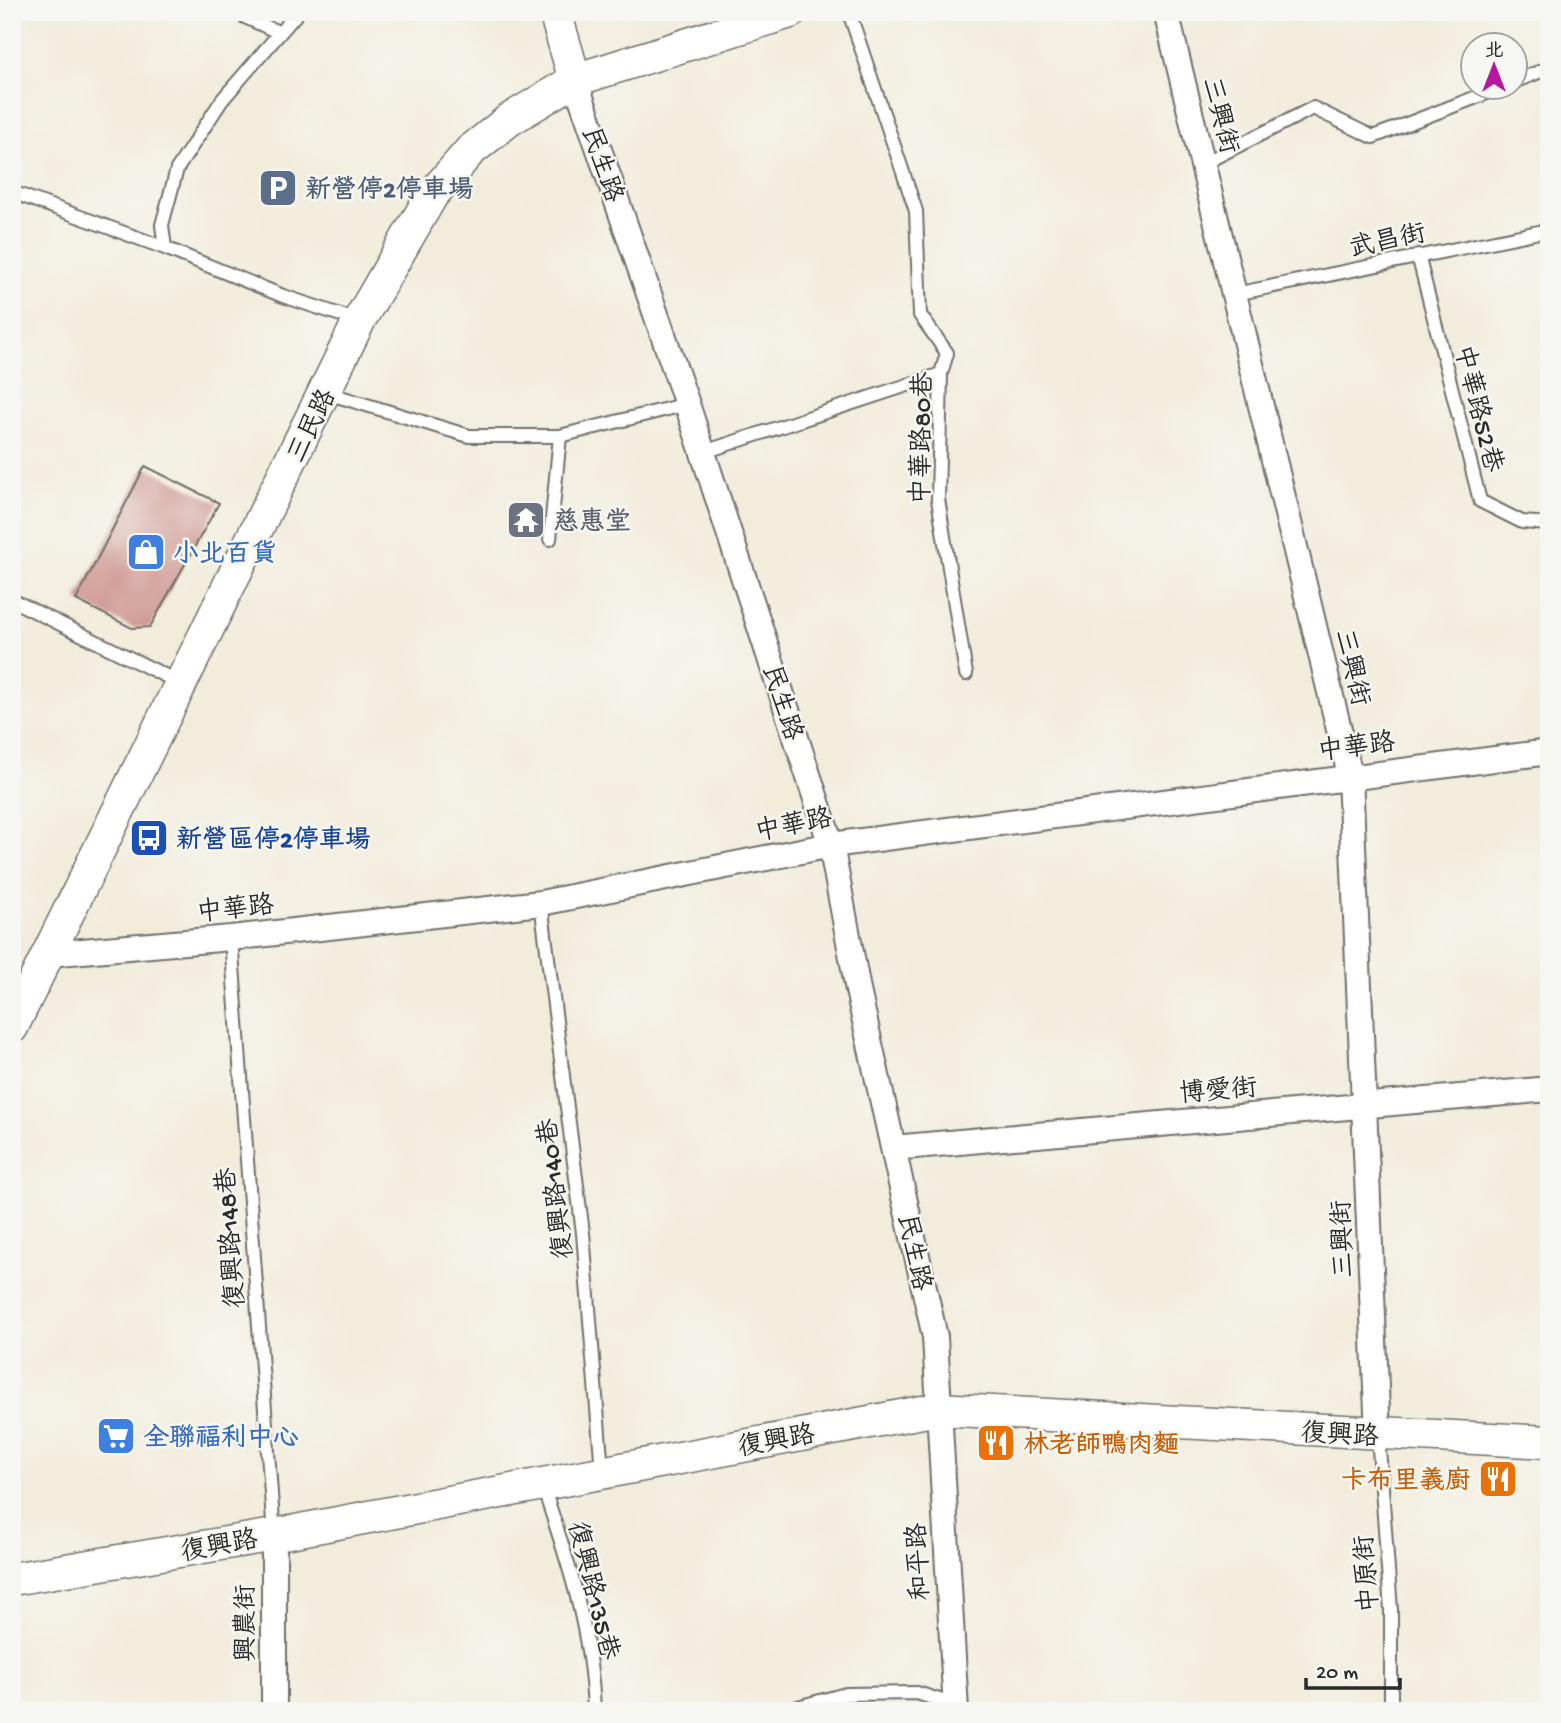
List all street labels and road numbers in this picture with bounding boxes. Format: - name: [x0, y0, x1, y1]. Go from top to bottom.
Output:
- street label: 三興街: [1193, 74, 1243, 158]
- street label: 民生路: [572, 123, 629, 207]
- street label: 武昌街: [1346, 218, 1429, 267]
- street label: 中華路52巷: [1445, 342, 1508, 476]
- street label: 中華路80巷: [906, 371, 941, 505]
- street label: 三民路: [281, 384, 345, 469]
- street label: 三興街: [1326, 626, 1374, 710]
- street label: 民生路: [753, 661, 808, 745]
- street label: 中華路: [1316, 727, 1397, 770]
- street label: 中華路: [752, 803, 835, 850]
- street label: 中華路: [195, 890, 276, 931]
- street label: 博愛街: [1178, 1073, 1259, 1112]
- street label: 復興路140巷: [532, 1116, 582, 1261]
- street label: 復興路148巷: [211, 1166, 254, 1309]
- street label: 三興街: [1328, 1199, 1362, 1278]
- street label: 民生路: [888, 1211, 937, 1294]
- street label: 復興路: [1300, 1418, 1380, 1455]
- street label: 復興路: [735, 1419, 818, 1465]
- street label: 復興路135巷: [558, 1518, 625, 1664]
- street label: 和平路: [902, 1522, 939, 1602]
- street label: 復興路: [178, 1524, 261, 1570]
- street label: 中原街: [1349, 1534, 1388, 1614]
- street label: 興農街: [231, 1584, 264, 1662]

